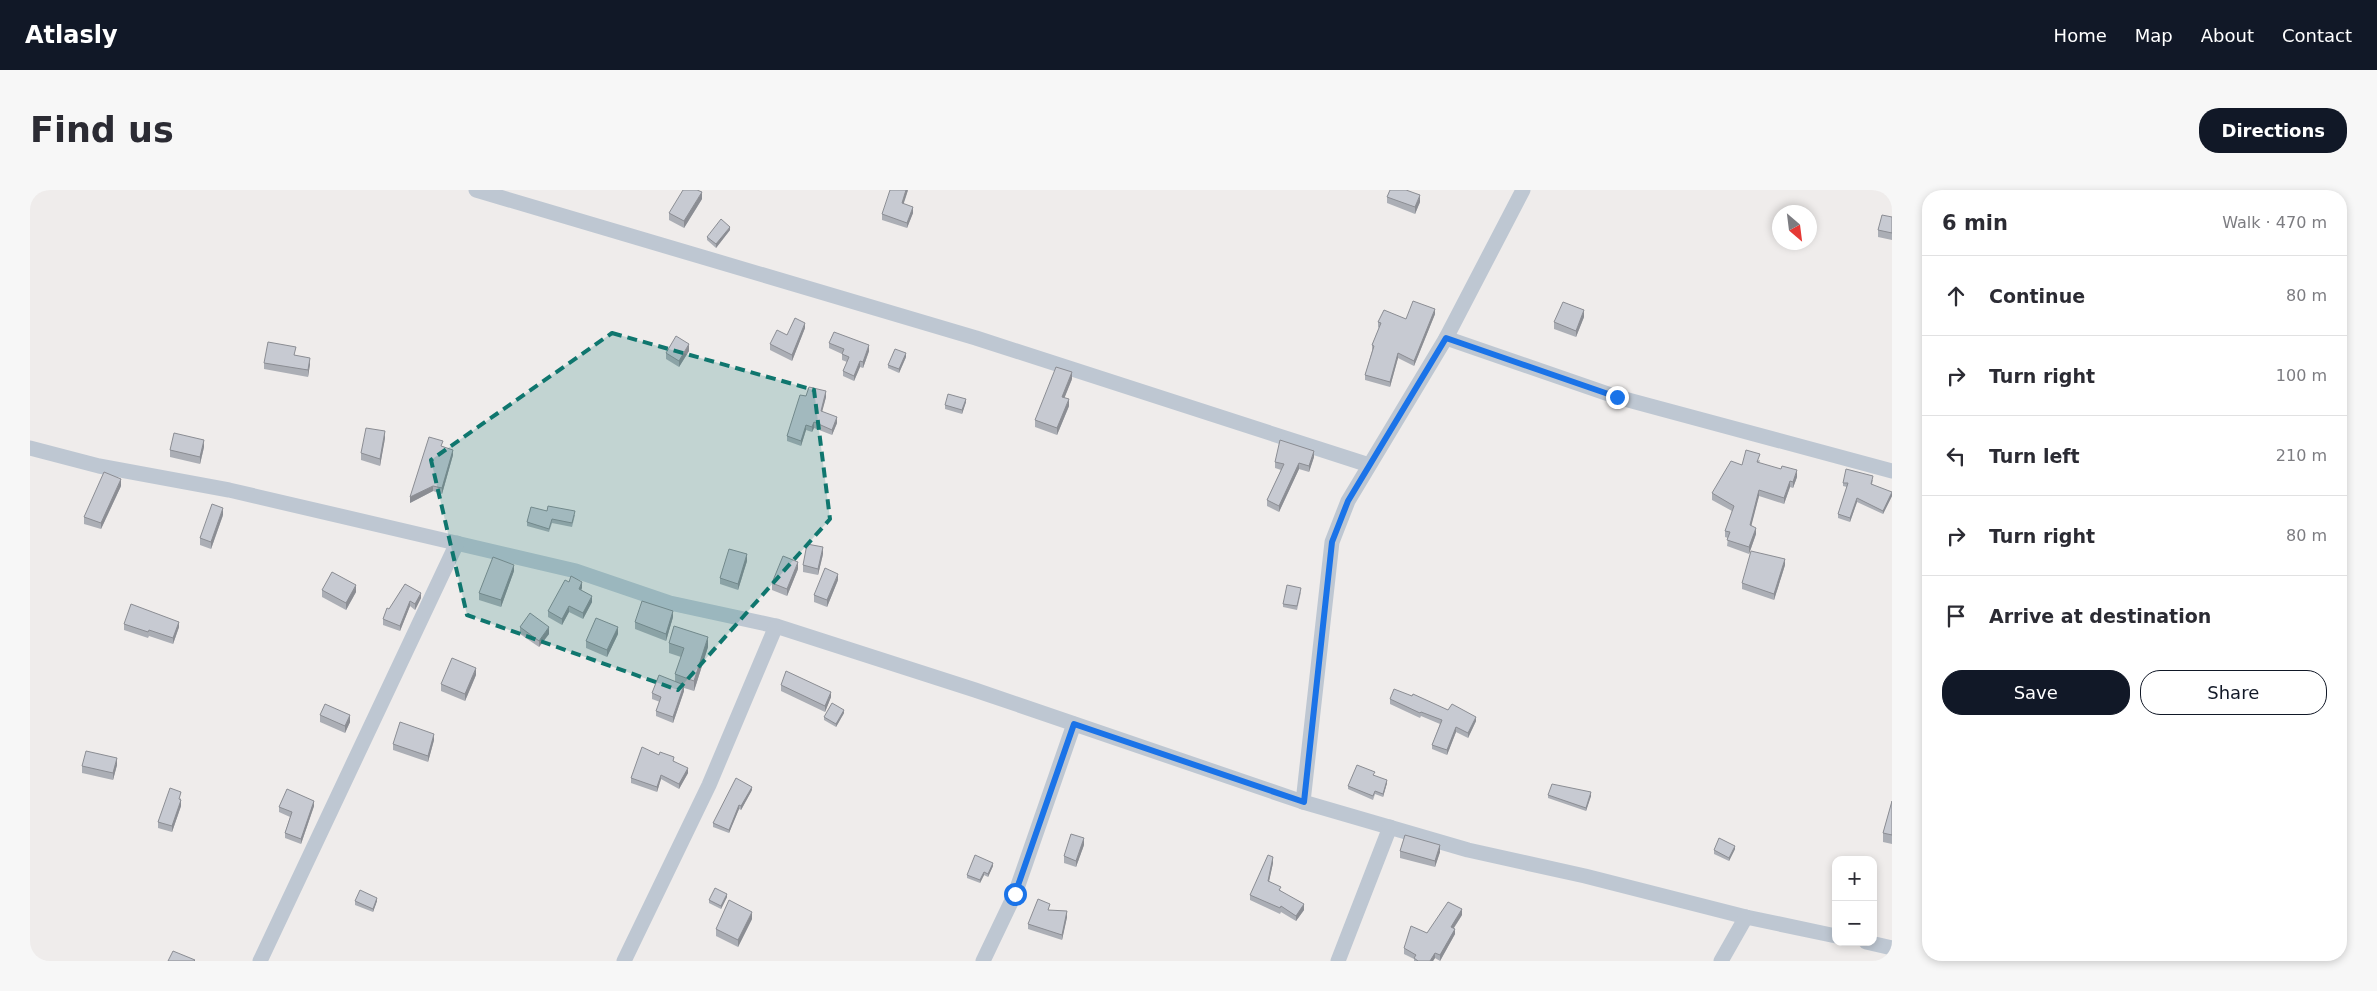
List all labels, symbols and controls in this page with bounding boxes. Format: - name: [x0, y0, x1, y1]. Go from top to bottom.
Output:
- text: Atlasly: [25, 21, 118, 49]
- text: Home: [2054, 25, 2107, 46]
- text: Map: [2135, 25, 2173, 46]
- text: About: [2201, 25, 2254, 46]
- text: Contact: [2282, 25, 2352, 46]
- button: Directions: [2199, 108, 2347, 153]
- text: Find us: [30, 110, 174, 150]
- north arrow: [1772, 205, 1817, 250]
- text: 6 min: [1942, 211, 2008, 235]
- text: Walk · 470 m: [2222, 213, 2327, 232]
- icon: ahead: [1942, 282, 1970, 310]
- text: Continue: [1989, 285, 2085, 307]
- text: 80 m: [2286, 286, 2327, 305]
- icon: right: [1942, 362, 1970, 390]
- text: Turn right: [1989, 365, 2095, 387]
- text: 100 m: [2276, 366, 2327, 385]
- route end: [1606, 386, 1629, 409]
- icon: left: [1942, 442, 1970, 470]
- text: Turn left: [1989, 445, 2080, 467]
- text: 210 m: [2276, 446, 2327, 465]
- icon: right: [1942, 522, 1970, 550]
- text: Turn right: [1989, 525, 2095, 547]
- text: 80 m: [2286, 526, 2327, 545]
- icon: arrive: [1942, 602, 1970, 630]
- text: Arrive at destination: [1989, 605, 2211, 627]
- button: Save: [1942, 670, 2130, 715]
- button: Share: [2140, 670, 2327, 715]
- map controls: [1832, 856, 1877, 946]
- button: +: [1832, 856, 1877, 901]
- route start: [1004, 883, 1027, 906]
- button: −: [1832, 901, 1877, 946]

